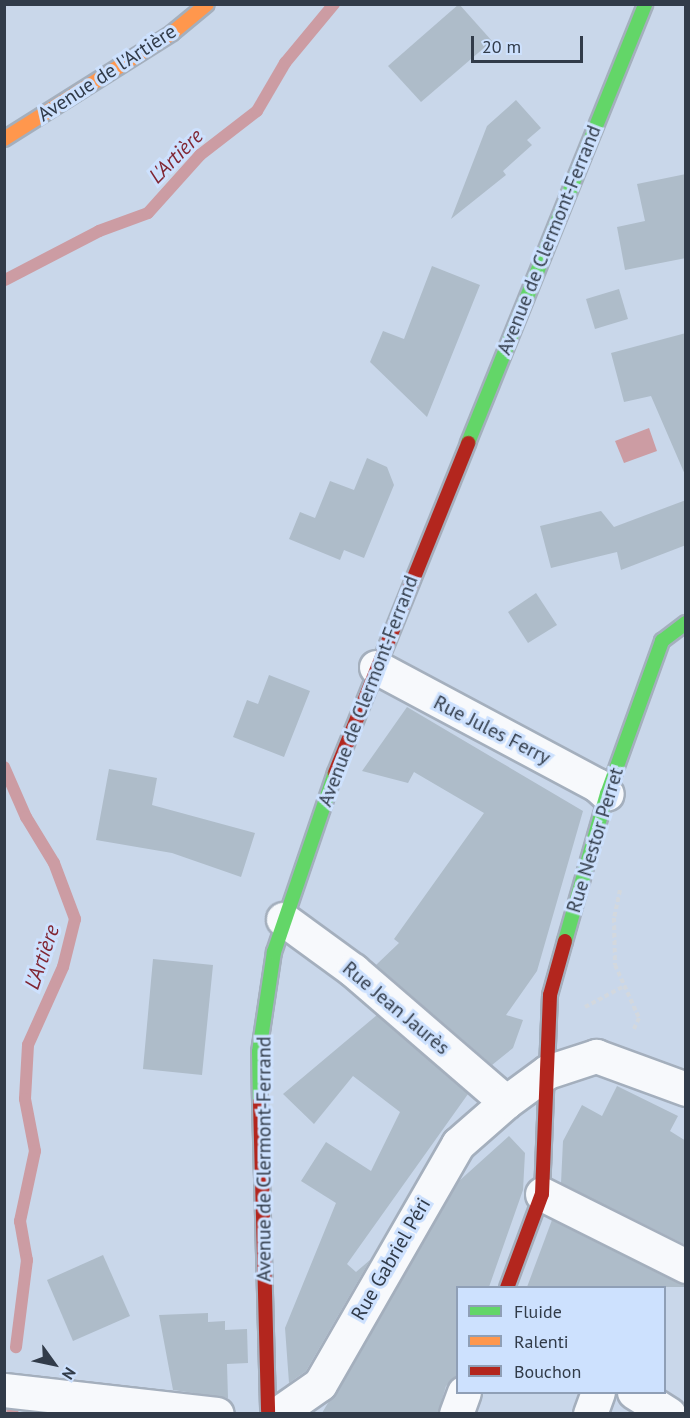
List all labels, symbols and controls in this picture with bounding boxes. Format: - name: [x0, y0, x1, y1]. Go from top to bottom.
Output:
- street label: Avenue de l'Artière: [33, 19, 181, 127]
- scale bar: [474, 24, 586, 62]
- text: 20 m: [482, 35, 521, 58]
- street label: Avenue de Clermont-Ferrand: [492, 122, 606, 358]
- water label: L'Artière: [144, 124, 208, 188]
- street label: Avenue de Clermont-Ferrand: [313, 572, 423, 810]
- street label: Rue Jules Ferry: [430, 690, 554, 770]
- street label: Rue Nestor Perret: [562, 764, 628, 916]
- water label: L'Artière: [19, 921, 65, 993]
- street label: Rue Jean Jaurès: [338, 956, 454, 1060]
- street label: Avenue de Clermont-Ferrand: [252, 1036, 276, 1282]
- street label: Rue Gabriel Péri: [346, 1194, 436, 1324]
- legend: [456, 1286, 666, 1394]
- text: Fluide: [514, 1300, 562, 1323]
- text: Ralenti: [514, 1330, 569, 1353]
- north arrow: [24, 1334, 84, 1394]
- text: Bouchon: [514, 1360, 581, 1383]
- text: N: [58, 1364, 80, 1384]

